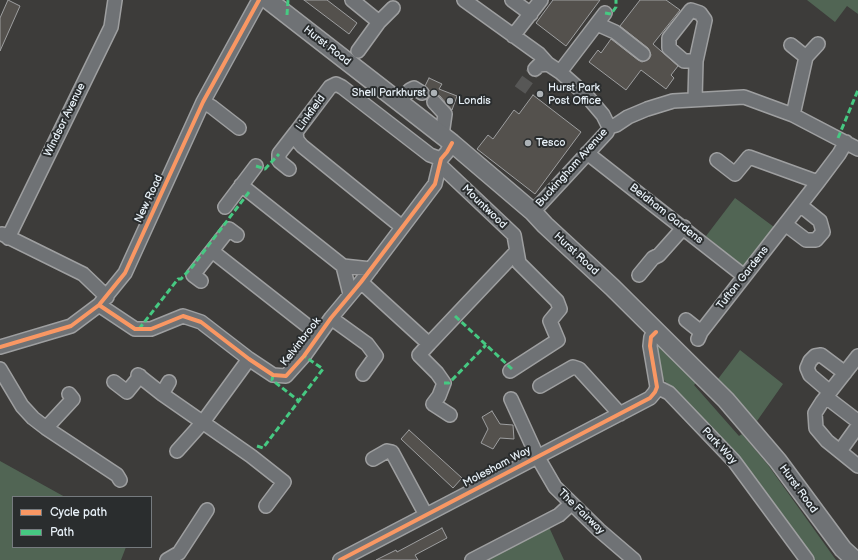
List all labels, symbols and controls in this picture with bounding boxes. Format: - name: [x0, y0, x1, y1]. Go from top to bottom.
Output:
- street label: Hurst Road: [301, 23, 353, 69]
- street label: Windsor Avenue: [42, 81, 88, 159]
- place label: Hurst Park Post Office: [548, 81, 601, 107]
- place label: Shell Parkhurst: [352, 86, 426, 100]
- marker: Shell Parkhurst: [429, 88, 439, 98]
- marker: Hurst Park Post Office: [535, 89, 545, 99]
- street label: Linkfield: [294, 93, 328, 133]
- place label: Londis: [458, 94, 491, 108]
- marker: Londis: [445, 96, 455, 106]
- street label: Buckingham Avenue: [533, 126, 611, 210]
- place label: Tesco: [536, 136, 566, 150]
- marker: Tesco: [523, 138, 533, 148]
- street label: New Road: [132, 173, 166, 225]
- street label: Beldham Gardens: [627, 181, 705, 247]
- street label: Mountwood: [459, 182, 509, 232]
- street label: Hurst Road: [551, 230, 601, 278]
- street label: Tufton Gardens: [714, 244, 772, 312]
- street label: Kelvinbrook: [278, 315, 324, 369]
- street label: Park Way: [699, 425, 739, 467]
- street label: Molesham Way: [461, 444, 533, 490]
- street label: Hurst Road: [776, 462, 820, 516]
- street label: The Fairway: [555, 487, 607, 537]
- legend: [12, 496, 152, 548]
- text: Cycle path: [50, 505, 107, 520]
- text: Path: [50, 525, 74, 540]

